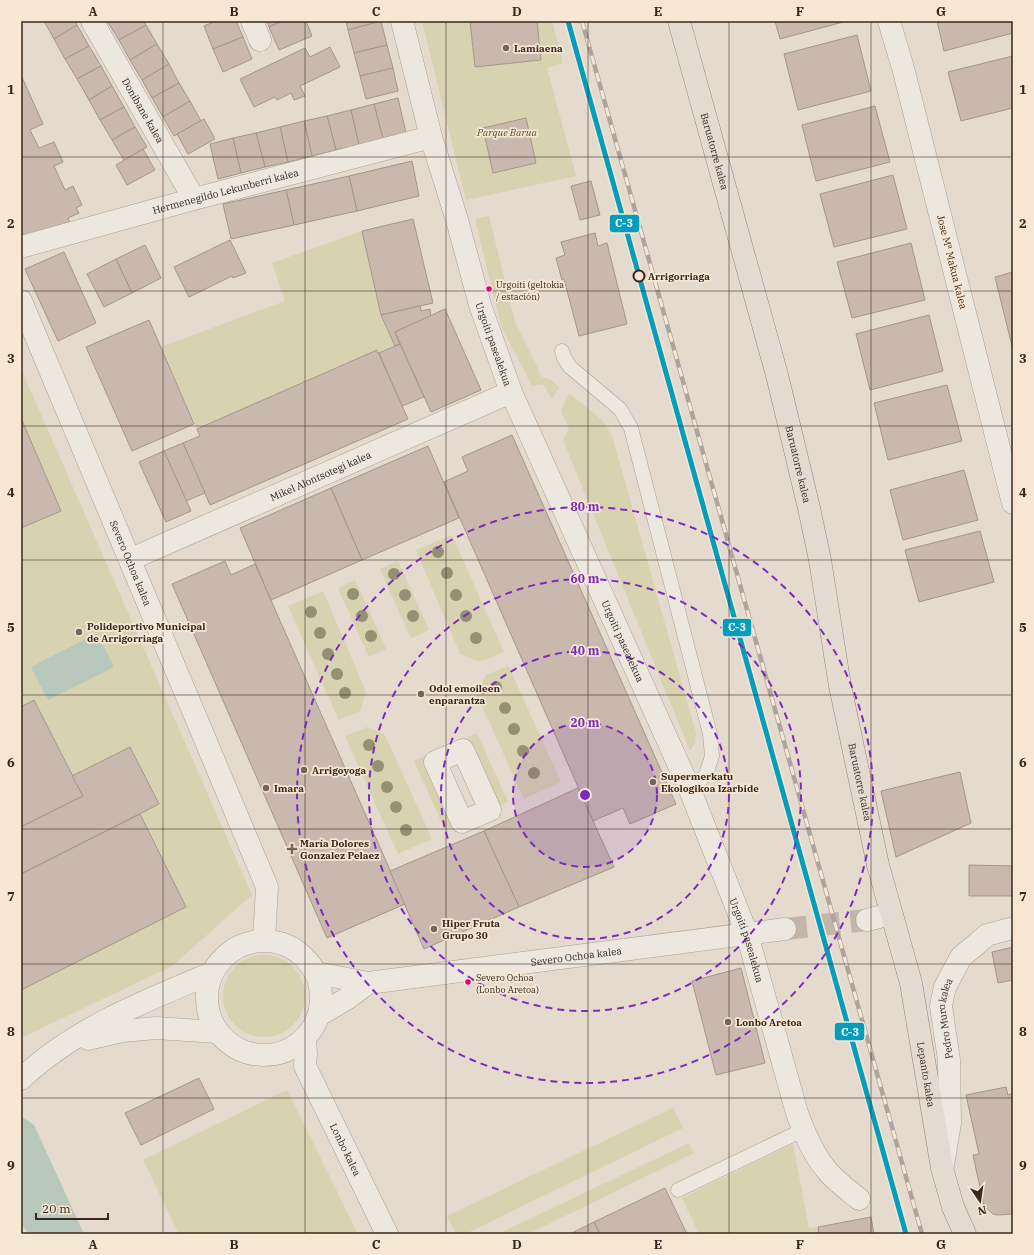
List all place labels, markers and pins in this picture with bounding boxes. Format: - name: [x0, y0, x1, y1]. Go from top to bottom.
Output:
- place label: Lamiaena: [514, 42, 563, 55]
- marker: Lamiaena: [501, 43, 511, 53]
- marker: Arrigorriaga: [632, 269, 646, 283]
- place label: Arrigorriaga: [648, 270, 710, 283]
- place label: Urgoiti (geltokia / estación): [496, 279, 564, 302]
- marker: Urgoiti (geltokia / estación): [484, 284, 494, 294]
- place label: Polideportivo Municipal de Arrigorriaga: [87, 620, 206, 645]
- marker: Polideportivo Municipal de Arrigorriaga: [74, 627, 84, 637]
- place label: Odol emoileen enparantza: [429, 682, 500, 707]
- marker: Odol emoileen enparantza: [416, 689, 426, 699]
- place label: Arrigoyoga: [312, 764, 366, 777]
- marker: Arrigoyoga: [299, 765, 309, 775]
- place label: Supermerkatu Ekologikoa Izarbide: [661, 770, 759, 795]
- marker: Supermerkatu Ekologikoa Izarbide: [648, 777, 658, 787]
- place label: Imara: [274, 782, 304, 795]
- marker: Imara: [261, 783, 271, 793]
- centre of rings: [578, 788, 592, 802]
- place label: María Dolores Gonzalez Pelaez: [300, 837, 379, 862]
- marker: María Dolores Gonzalez Pelaez: [287, 844, 297, 854]
- place label: Hiper Fruta Grupo 30: [442, 917, 500, 942]
- marker: Hiper Fruta Grupo 30: [429, 924, 439, 934]
- place label: Severo Ochoa (Lonbo Aretoa): [476, 972, 539, 995]
- marker: Severo Ochoa (Lonbo Aretoa): [463, 977, 473, 987]
- place label: Lonbo Aretoa: [736, 1016, 802, 1029]
- marker: Lonbo Aretoa: [723, 1017, 733, 1027]

